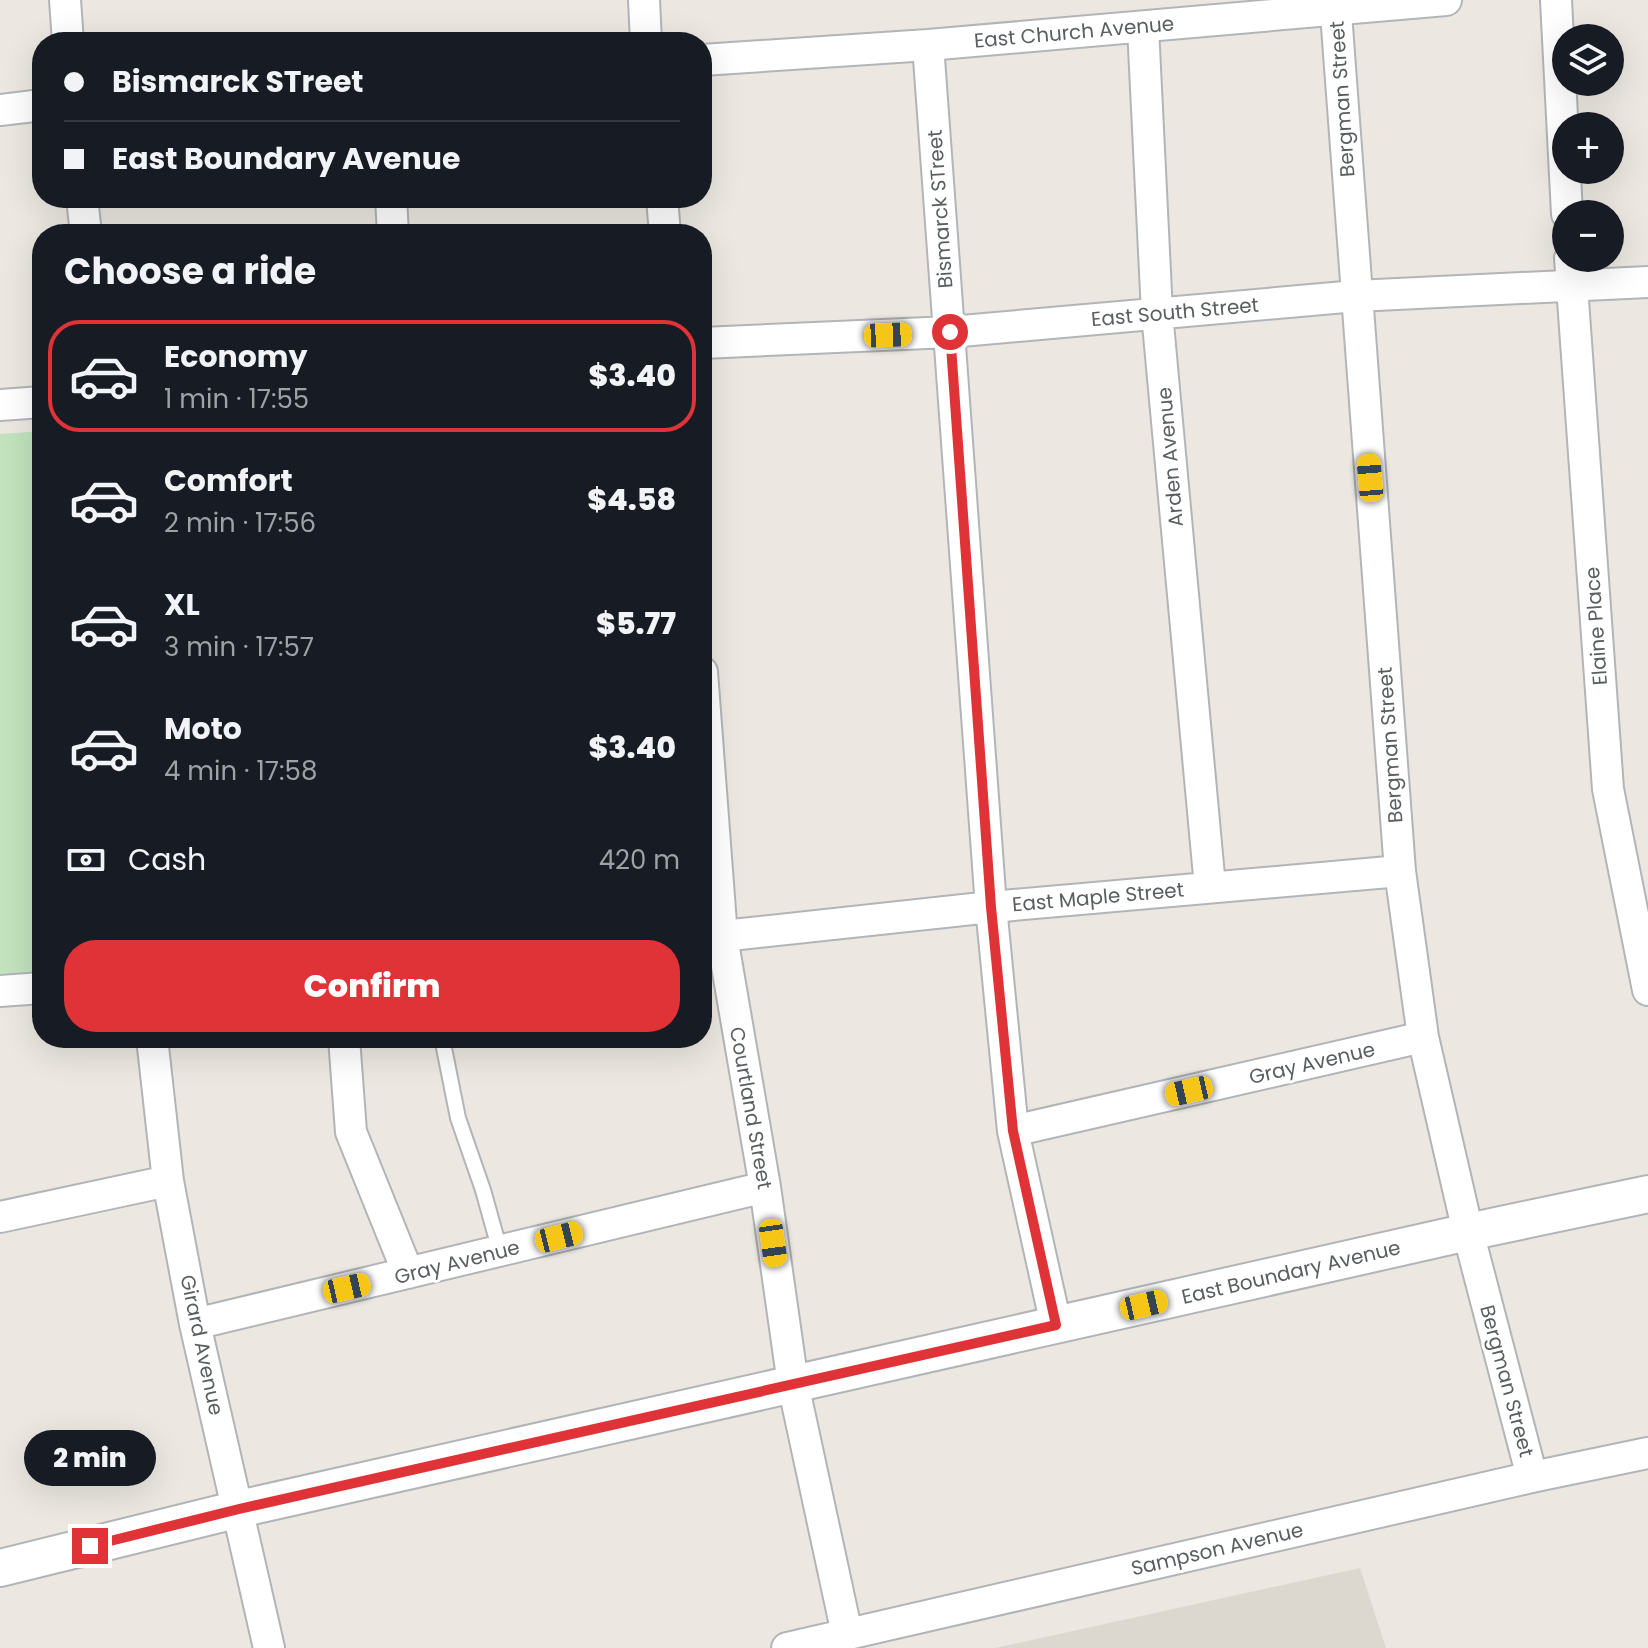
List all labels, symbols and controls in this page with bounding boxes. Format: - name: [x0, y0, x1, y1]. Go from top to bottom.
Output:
- street label: East Church Avenue: [973, 9, 1175, 55]
- street label: Bergman Street: [1323, 20, 1361, 178]
- map controls: [1552, 24, 1624, 272]
- button: layers: [1552, 24, 1624, 96]
- text: Bismarck STreet: [112, 60, 364, 103]
- button: +: [1552, 112, 1624, 184]
- street label: Bismarck STreet: [920, 129, 960, 289]
- text: East Boundary Avenue: [112, 137, 460, 180]
- button: −: [1552, 200, 1624, 272]
- text: Choose a ride: [64, 246, 316, 297]
- street label: East South Street: [1090, 291, 1260, 333]
- route start: [932, 314, 968, 350]
- car: [864, 322, 912, 348]
- text: Economy: [164, 335, 308, 378]
- icon: car: [68, 340, 140, 412]
- text: $3.40: [588, 354, 676, 397]
- text: 1 min · 17:55: [164, 381, 309, 417]
- street label: Arden Avenue: [1150, 386, 1190, 528]
- car: [1356, 453, 1384, 503]
- text: Comfort: [164, 459, 293, 502]
- icon: car: [68, 464, 140, 536]
- text: $4.58: [587, 478, 676, 521]
- text: 2 min · 17:56: [164, 505, 316, 541]
- street label: Elaine Place: [1578, 566, 1614, 686]
- text: XL: [164, 583, 200, 626]
- icon: car: [68, 588, 140, 660]
- text: $5.77: [596, 602, 676, 645]
- text: 3 min · 17:57: [164, 629, 314, 665]
- street label: Bergman Street: [1371, 666, 1409, 824]
- text: Moto: [164, 707, 242, 750]
- icon: car: [68, 712, 140, 784]
- text: $3.40: [588, 726, 676, 769]
- text: 4 min · 17:58: [164, 753, 317, 789]
- icon: cash: [64, 838, 108, 882]
- text: Cash: [128, 838, 206, 881]
- text: 420 m: [599, 842, 680, 878]
- street label: East Maple Street: [1011, 876, 1185, 918]
- button: Confirm: [64, 940, 680, 1032]
- street label: Courtland Street: [723, 1025, 779, 1191]
- street label: Gray Avenue: [1246, 1035, 1378, 1091]
- car: [1163, 1074, 1215, 1108]
- car: [758, 1218, 788, 1268]
- car: [533, 1220, 585, 1254]
- street label: Gray Avenue: [391, 1233, 523, 1291]
- street label: East Boundary Avenue: [1179, 1233, 1403, 1311]
- car: [321, 1271, 373, 1305]
- street label: Girard Avenue: [173, 1272, 231, 1418]
- car: [1118, 1288, 1170, 1322]
- street label: Bergman Street: [1473, 1302, 1541, 1460]
- callout: 2 min: [24, 1430, 156, 1486]
- text: 2 min: [53, 1440, 127, 1476]
- street label: Sampson Avenue: [1128, 1516, 1306, 1582]
- route end: [72, 1528, 108, 1564]

